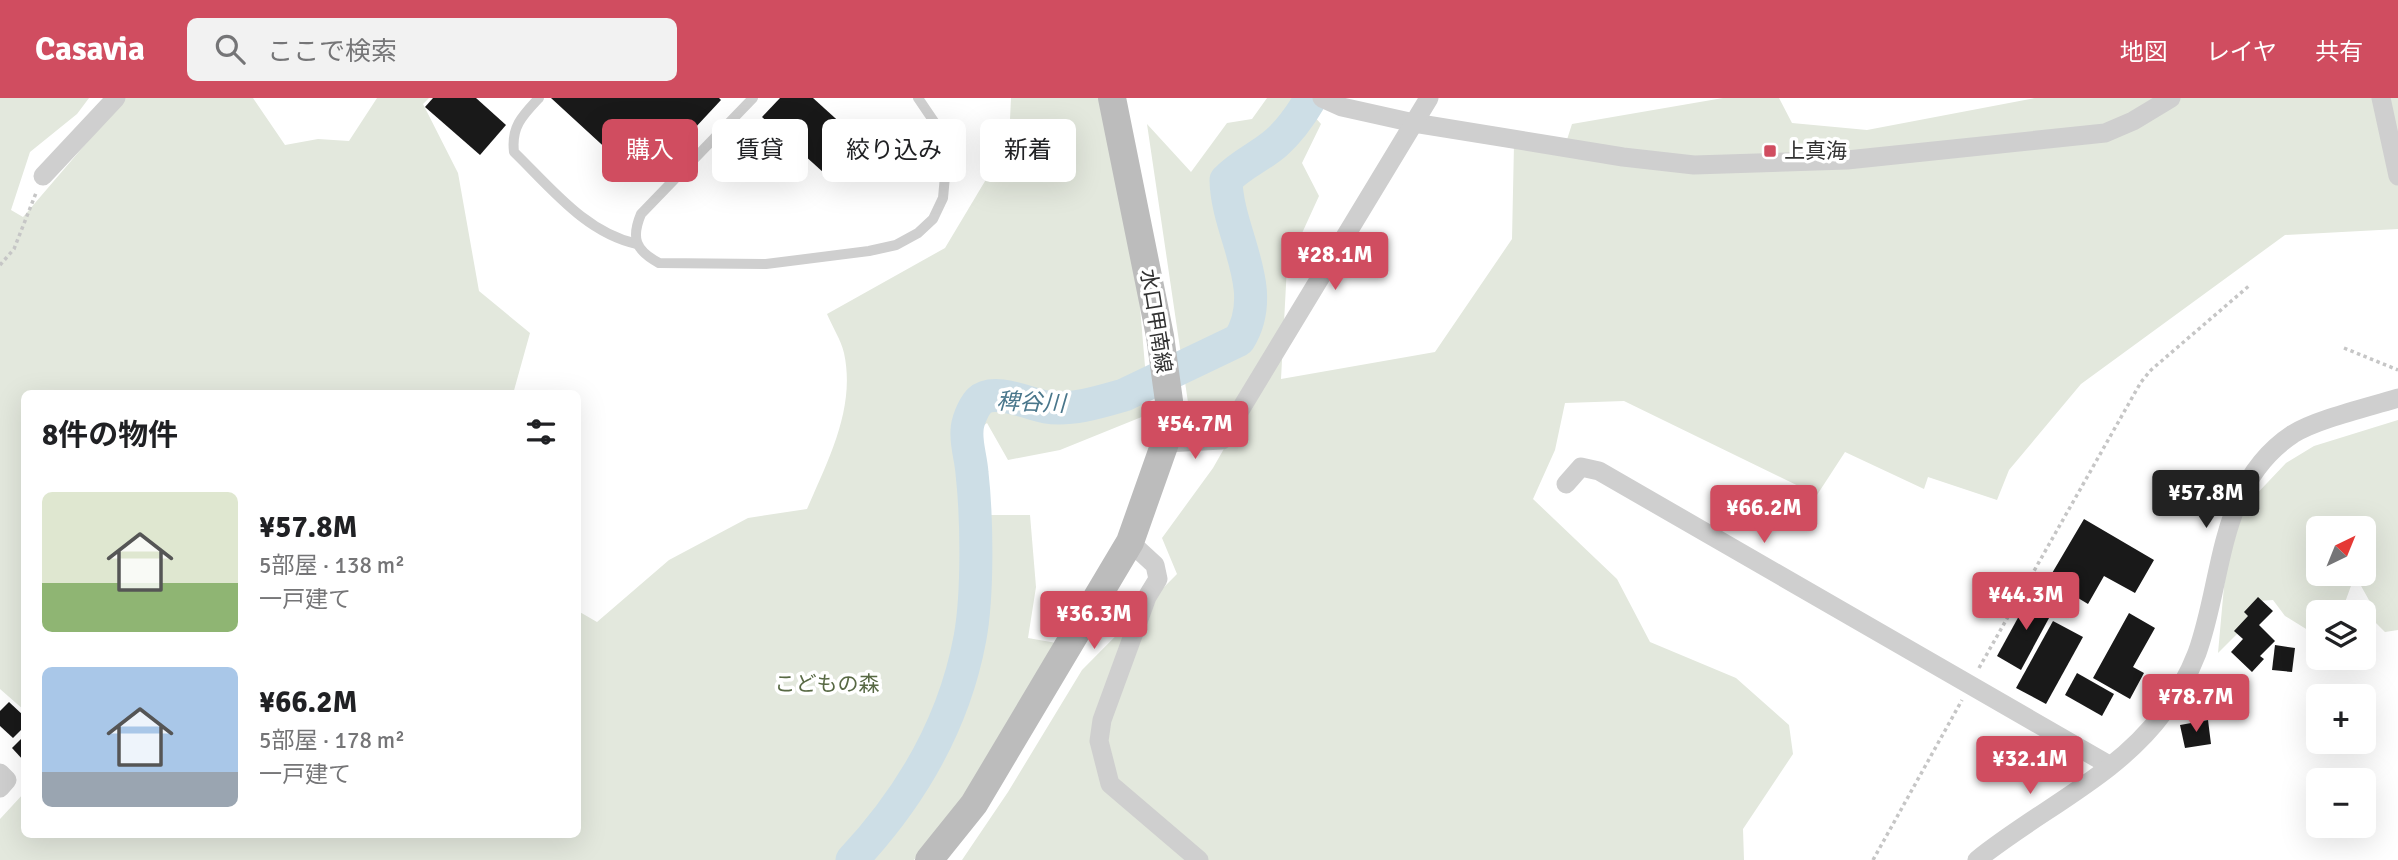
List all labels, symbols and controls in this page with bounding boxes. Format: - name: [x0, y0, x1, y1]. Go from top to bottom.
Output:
- search box: [187, 18, 677, 81]
- text: Casavia: [35, 29, 145, 70]
- icon: search: [211, 30, 249, 68]
- text: ここで検索: [267, 36, 397, 68]
- text: 地図: [2120, 37, 2168, 67]
- text: レイヤ: [2206, 37, 2277, 67]
- text: 共有: [2315, 37, 2363, 67]
- chip: 購入: [602, 119, 698, 182]
- chip: 賃貸: [712, 119, 808, 182]
- chip: 絞り込み: [822, 119, 966, 182]
- chip: 新着: [980, 119, 1076, 182]
- place label: 上真海: [1784, 138, 1847, 164]
- marker: 上真海: [1762, 143, 1778, 159]
- pin: ¥28.1M: [1278, 232, 1392, 292]
- text: ¥28.1M: [1297, 240, 1373, 269]
- street label: 水口甲南線: [1135, 267, 1177, 375]
- water label: 稗谷川: [996, 387, 1069, 418]
- pin: ¥54.7M: [1138, 402, 1252, 461]
- text: ¥54.7M: [1157, 409, 1233, 438]
- icon: filters: [522, 413, 560, 451]
- text: 8件の物件: [42, 417, 178, 454]
- pin: ¥57.8M: [2149, 470, 2263, 530]
- text: ¥57.8M: [2168, 478, 2244, 507]
- pin: ¥66.2M: [1707, 486, 1821, 545]
- text: ¥66.2M: [1726, 493, 1802, 522]
- text: ¥57.8M: [259, 509, 357, 546]
- north arrow: [2306, 516, 2376, 586]
- map controls: [2306, 516, 2376, 838]
- icon: home: [98, 520, 182, 604]
- text: 5部屋 · 138 m²: [259, 551, 405, 580]
- pin: ¥44.3M: [1969, 573, 2083, 632]
- text: ¥44.3M: [1988, 580, 2064, 609]
- text: 一戸建て: [259, 585, 351, 614]
- pin: ¥36.3M: [1037, 592, 1151, 651]
- text: ¥36.3M: [1056, 599, 1132, 628]
- button: layers: [2306, 600, 2376, 670]
- park label: こどもの森: [775, 671, 880, 697]
- pin: ¥78.7M: [2139, 674, 2253, 734]
- text: ¥78.7M: [2158, 682, 2234, 711]
- text: ¥66.2M: [259, 684, 357, 721]
- button: +: [2306, 684, 2376, 754]
- icon: home: [98, 695, 182, 779]
- text: 5部屋 · 178 m²: [259, 726, 405, 755]
- pin: ¥32.1M: [1973, 736, 2087, 796]
- text: ¥32.1M: [1992, 744, 2068, 773]
- text: 一戸建て: [259, 760, 351, 789]
- button: −: [2306, 768, 2376, 838]

